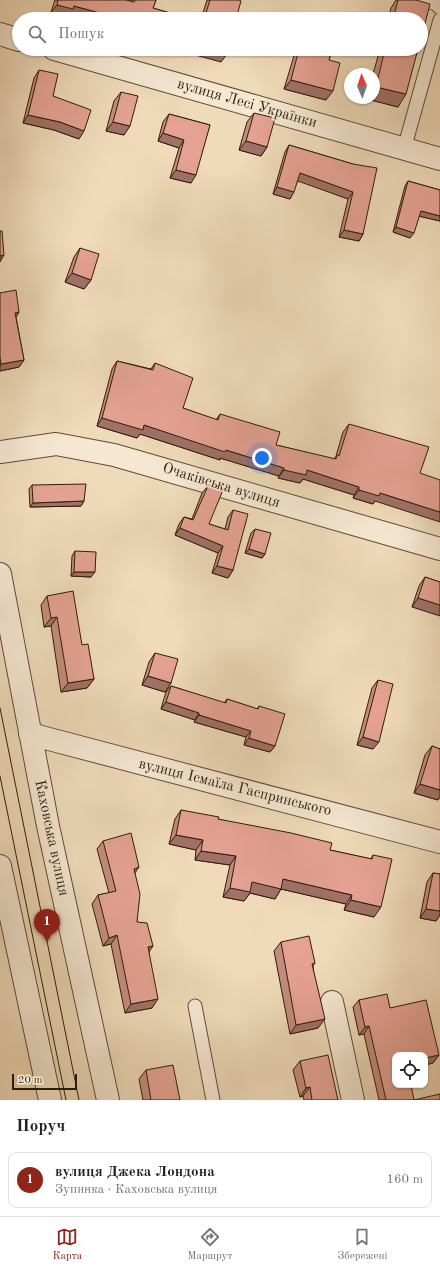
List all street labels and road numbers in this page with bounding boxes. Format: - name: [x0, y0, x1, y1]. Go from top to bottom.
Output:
- street label: вулиця Лесі Українки: [175, 77, 319, 131]
- street label: Очаківська вулиця: [160, 461, 282, 511]
- street label: вулиця Ісмаїла Гаспринського: [137, 757, 333, 819]
- street label: Каховська вулиця: [31, 779, 71, 898]

